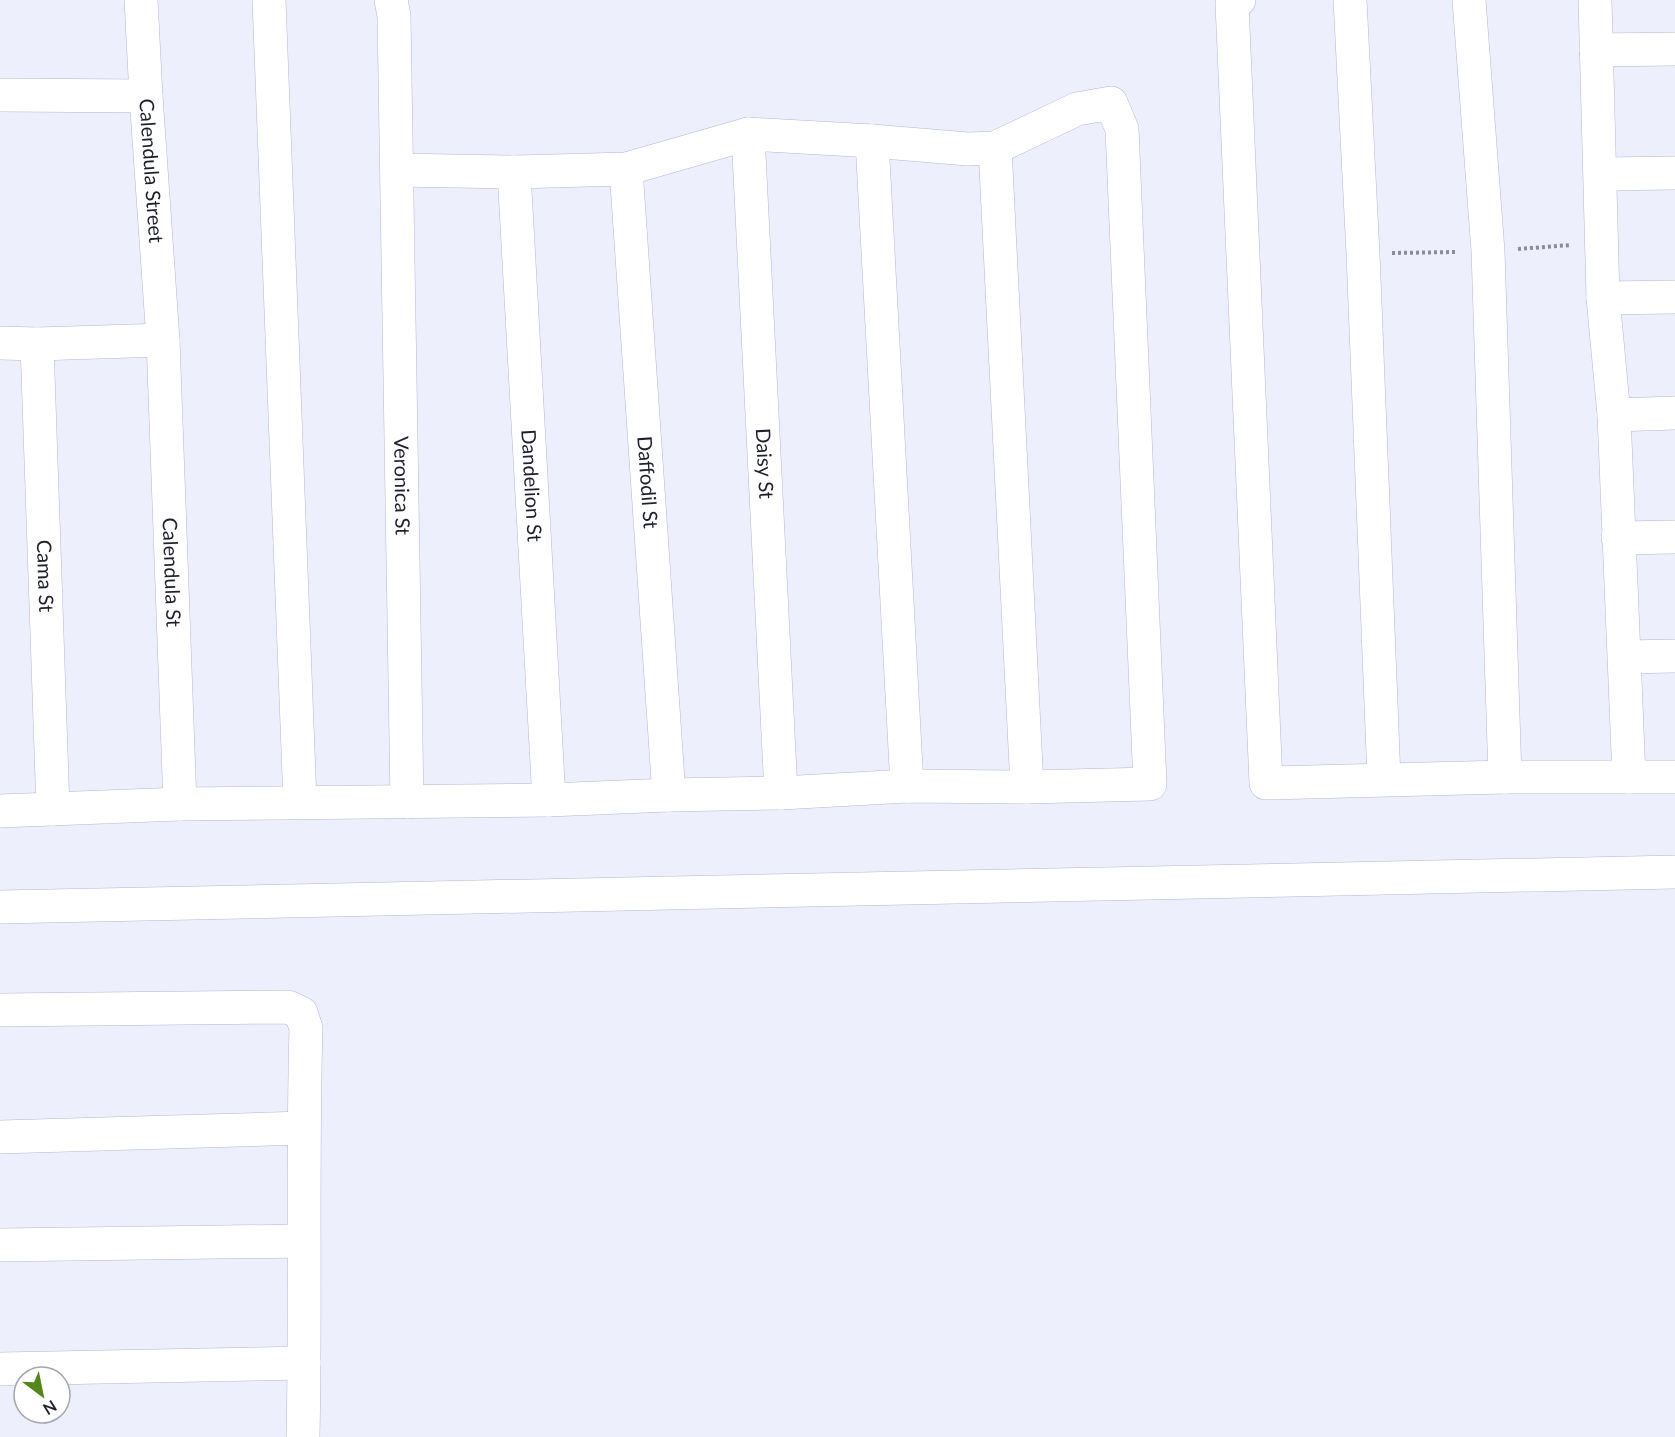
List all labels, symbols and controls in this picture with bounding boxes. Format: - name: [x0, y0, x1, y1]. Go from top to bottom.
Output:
- street label: Calendula Street: [135, 98, 169, 244]
- street label: Daisy St: [752, 428, 779, 499]
- street label: Dandelion St: [517, 429, 548, 542]
- street label: Daffodil St: [633, 435, 664, 529]
- street label: Veronica St: [390, 436, 416, 535]
- street label: Calendula St: [159, 517, 187, 627]
- street label: Cama St: [33, 539, 59, 612]
- north arrow: [12, 1365, 72, 1425]
- text: N: [40, 1397, 60, 1419]

